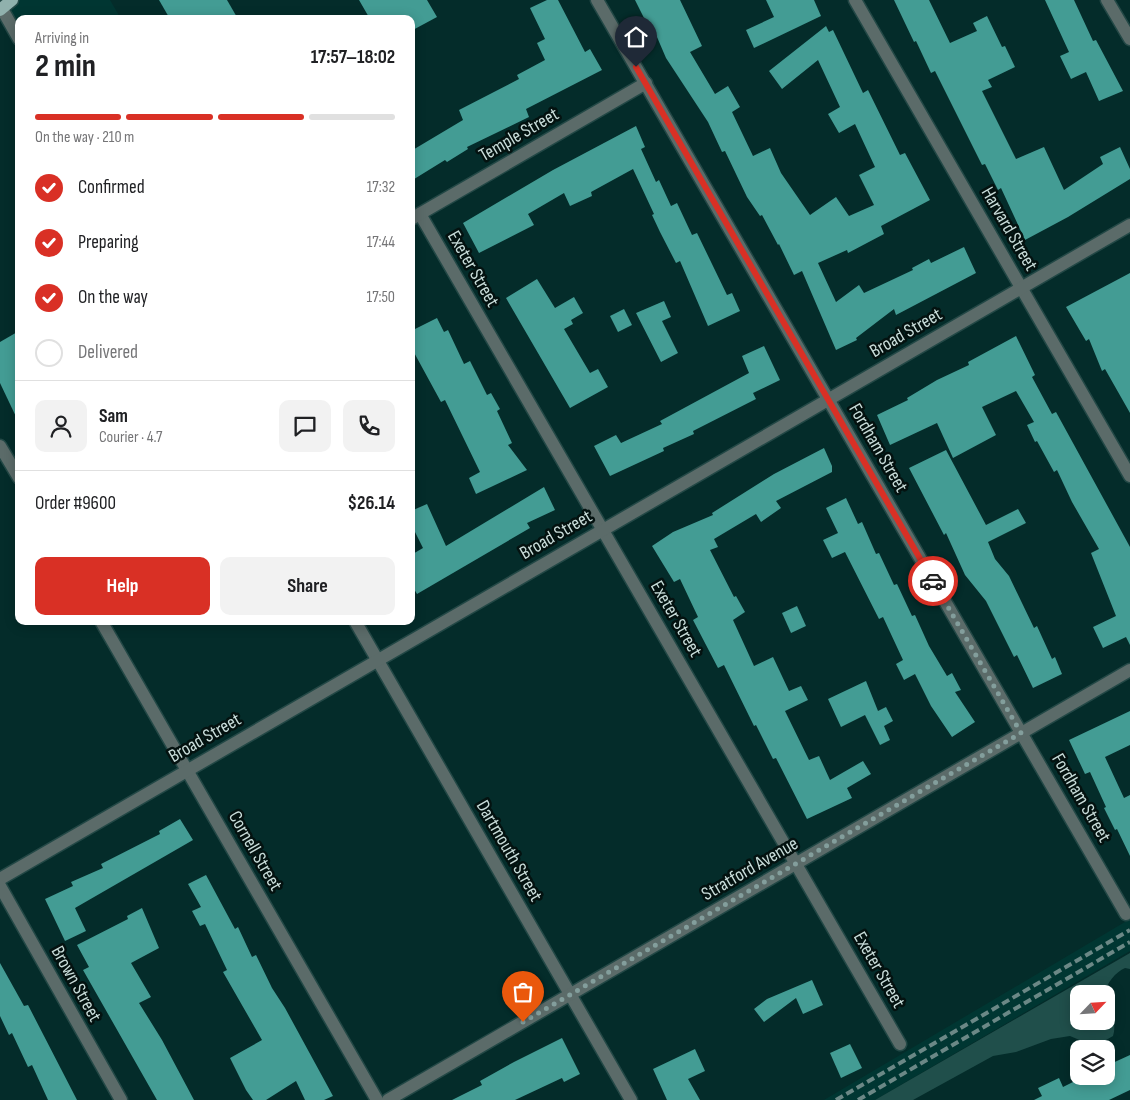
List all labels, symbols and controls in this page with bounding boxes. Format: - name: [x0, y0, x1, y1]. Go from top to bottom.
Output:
- pin: [615, 16, 657, 67]
- icon: home: [622, 23, 650, 51]
- text: Arriving in: [35, 29, 89, 48]
- text: 17:57–18:02: [311, 46, 395, 69]
- text: 2 min: [35, 47, 96, 86]
- street label: Temple Street: [475, 103, 563, 167]
- text: On the way · 210 m: [35, 128, 134, 147]
- icon: check: [35, 174, 63, 202]
- text: Confirmed: [78, 176, 145, 199]
- text: 17:32: [367, 178, 395, 197]
- street label: Harvard Street: [976, 183, 1042, 275]
- street label: Exeter Street: [442, 227, 504, 311]
- icon: check: [35, 229, 63, 257]
- text: Preparing: [78, 231, 139, 254]
- text: 17:44: [367, 233, 395, 252]
- icon: check: [35, 284, 63, 312]
- text: On the way: [78, 286, 148, 309]
- text: 17:50: [367, 288, 395, 307]
- street label: Broad Street: [866, 303, 946, 363]
- text: Delivered: [78, 341, 138, 364]
- button: person: [35, 400, 87, 452]
- button: chat: [279, 400, 331, 452]
- button: phone: [343, 400, 395, 452]
- street label: Fordham Street: [843, 400, 913, 497]
- text: Sam: [99, 405, 128, 428]
- text: Courier · 4.7: [99, 428, 162, 447]
- text: Order #9600: [35, 492, 116, 515]
- text: $26.14: [347, 492, 395, 515]
- street label: Broad Street: [516, 505, 596, 565]
- courier: [908, 556, 958, 606]
- button: Help: [35, 557, 210, 615]
- button: Share: [220, 557, 395, 615]
- icon: car: [919, 567, 947, 595]
- street label: Exeter Street: [645, 577, 707, 661]
- street label: Broad Street: [165, 708, 245, 768]
- street label: Fordham Street: [1046, 750, 1116, 847]
- street label: Dartmouth Street: [471, 796, 547, 906]
- street label: Cornell Street: [223, 807, 287, 895]
- street label: Stratford Avenue: [698, 832, 802, 906]
- street label: Exeter Street: [848, 928, 910, 1012]
- street label: Brown Street: [46, 942, 106, 1026]
- pin: [502, 971, 544, 1022]
- icon: bag: [509, 978, 537, 1006]
- north arrow: [1070, 985, 1115, 1030]
- map controls: [1070, 985, 1115, 1085]
- button: layers: [1070, 1040, 1115, 1085]

